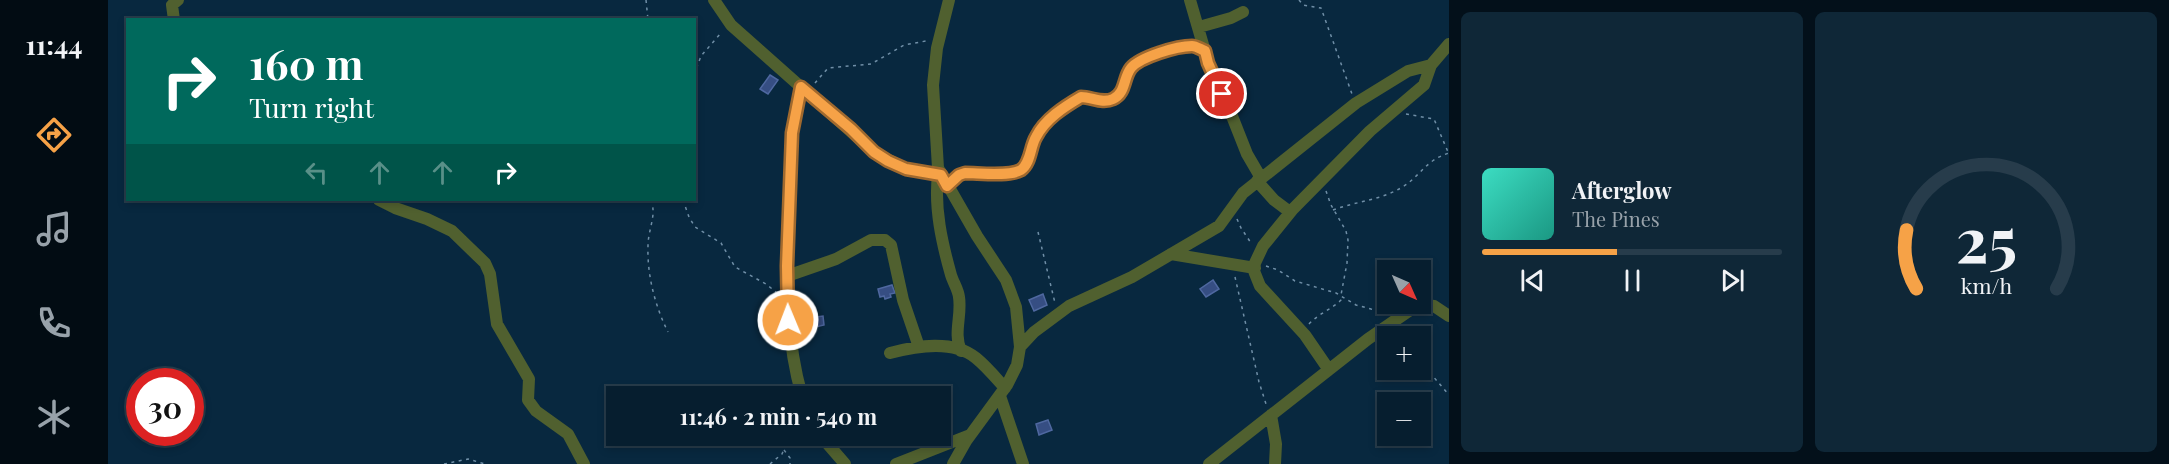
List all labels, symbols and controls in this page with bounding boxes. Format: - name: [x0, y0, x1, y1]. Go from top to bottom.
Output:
- text: 11:44: [25, 26, 83, 62]
- text: 160 m: [249, 35, 364, 91]
- icon: right: [150, 42, 228, 120]
- pin: [1196, 68, 1247, 119]
- icon: arrive: [1205, 77, 1238, 110]
- text: Turn right: [249, 89, 374, 125]
- icon: directions: [33, 114, 75, 156]
- icon: left: [300, 156, 333, 189]
- icon: ahead: [363, 156, 396, 189]
- icon: ahead: [426, 156, 459, 189]
- icon: right: [489, 156, 522, 189]
- text: Afterglow: [1572, 175, 1672, 205]
- text: 25: [1955, 195, 2017, 279]
- text: The Pines: [1572, 205, 1660, 232]
- icon: music: [33, 208, 75, 250]
- north arrow: [1377, 260, 1431, 314]
- map controls: [1377, 260, 1431, 446]
- icon: previous: [1516, 264, 1549, 297]
- icon: pause: [1616, 264, 1649, 297]
- icon: next: [1716, 264, 1749, 297]
- text: km/h: [1960, 271, 2012, 299]
- position arrow: [756, 288, 820, 352]
- icon: phone: [33, 302, 75, 344]
- button: +: [1377, 326, 1431, 380]
- speed limit sign: 30: [126, 368, 204, 446]
- button: −: [1377, 392, 1431, 446]
- icon: climate: [33, 396, 75, 438]
- text: 11:46 · 2 min · 540 m: [680, 401, 877, 431]

